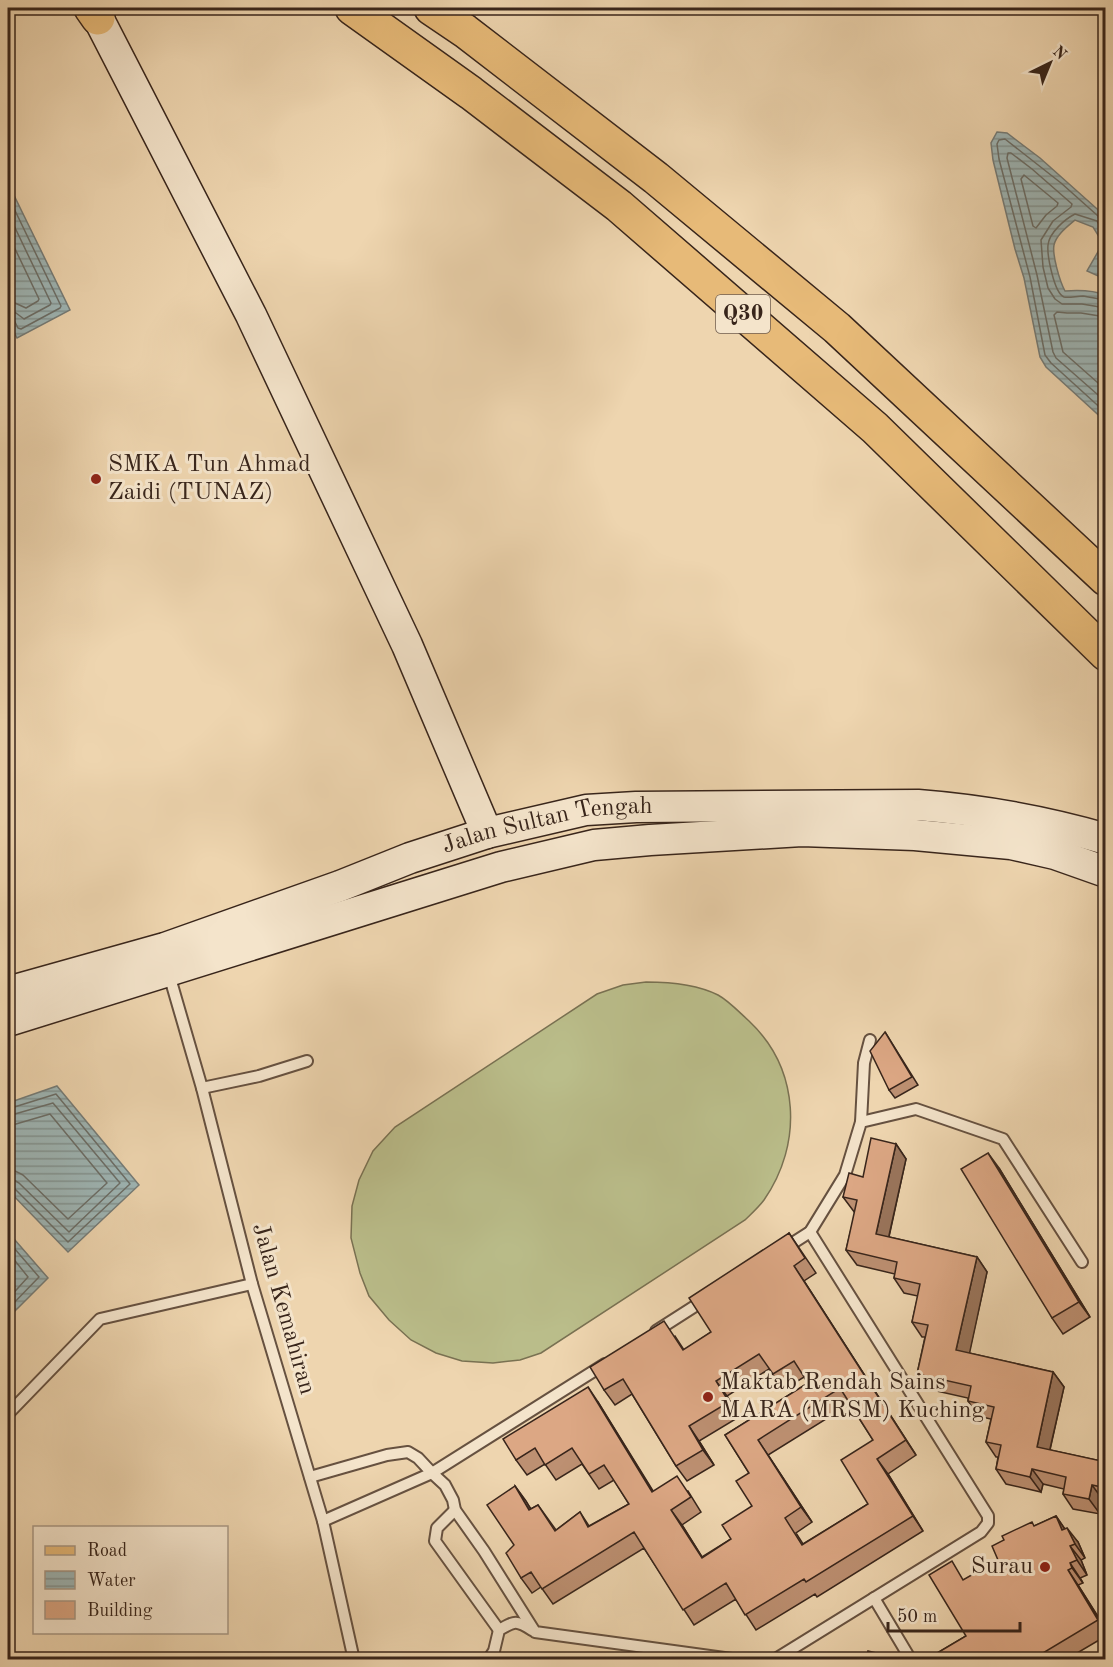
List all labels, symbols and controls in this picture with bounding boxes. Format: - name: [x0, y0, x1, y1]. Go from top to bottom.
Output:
- north arrow: [1020, 33, 1080, 93]
- text: N: [1049, 43, 1069, 64]
- road number: Q30: [716, 295, 770, 333]
- place label: SMKA Tun Ahmad Zaidi (TUNAZ): [108, 453, 311, 505]
- marker: SMKA Tun Ahmad Zaidi (TUNAZ): [89, 472, 103, 486]
- street label: Jalan Sultan Tengah: [439, 795, 653, 859]
- street label: Jalan Kemahiran: [247, 1221, 319, 1397]
- place label: Maktab Rendah Sains MARA (MRSM) Kuching: [720, 1371, 984, 1423]
- marker: Maktab Rendah Sains MARA (MRSM) Kuching: [701, 1390, 715, 1404]
- legend: [33, 1526, 228, 1634]
- text: Road: [87, 1542, 127, 1560]
- place label: Surau: [971, 1555, 1033, 1579]
- marker: Surau: [1038, 1560, 1052, 1574]
- text: Water: [87, 1572, 136, 1590]
- scale bar: [888, 1595, 1020, 1633]
- text: Building: [87, 1602, 153, 1620]
- text: 50 m: [897, 1608, 937, 1626]

